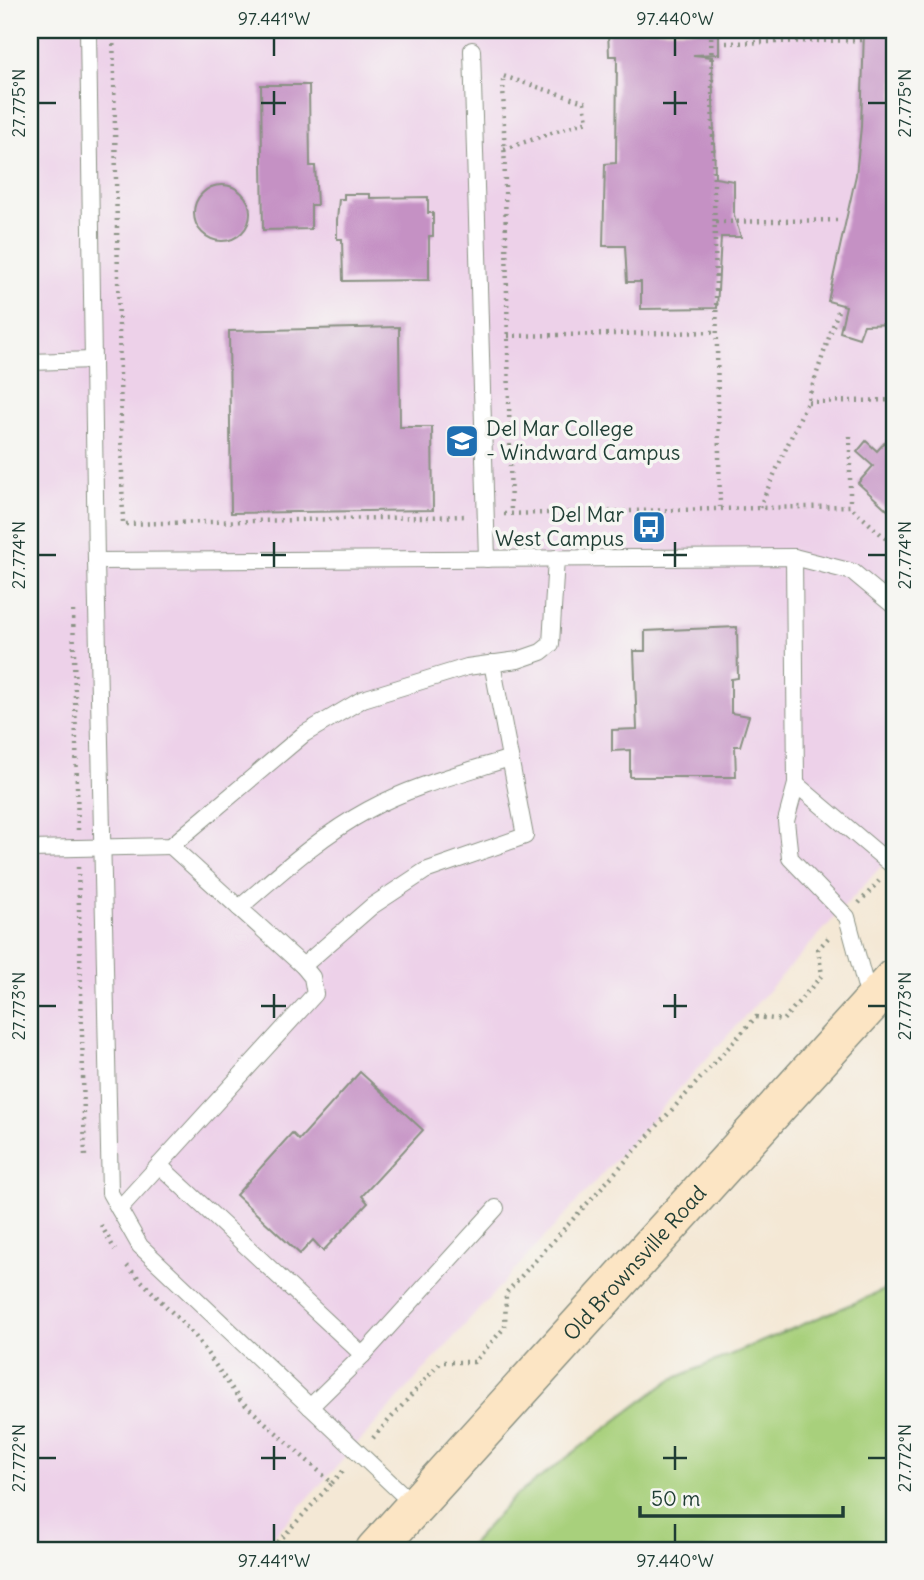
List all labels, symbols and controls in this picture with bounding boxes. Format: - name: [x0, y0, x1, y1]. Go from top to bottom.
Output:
- text: 97.441°W: [238, 7, 310, 30]
- text: 97.440°W: [636, 7, 714, 30]
- text: 27.775°N: [7, 69, 30, 137]
- text: 27.775°N: [893, 69, 916, 137]
- place label: Del Mar College - Windward Campus: [486, 415, 680, 466]
- school or university icon: Del Mar College - Windward Campus: [443, 422, 481, 460]
- place label: Del Mar West Campus: [495, 501, 624, 552]
- bus stop icon: Del Mar West Campus: [630, 508, 668, 546]
- text: 27.774°N: [7, 521, 30, 589]
- text: 27.774°N: [893, 521, 916, 589]
- text: 27.773°N: [7, 972, 30, 1040]
- text: 27.773°N: [893, 972, 916, 1040]
- street label: Old Brownsville Road: [557, 1180, 712, 1346]
- text: 27.772°N: [7, 1424, 30, 1492]
- text: 27.772°N: [893, 1424, 916, 1492]
- scale bar: [640, 1475, 844, 1519]
- text: 50 m: [651, 1485, 700, 1512]
- text: 97.441°W: [238, 1549, 310, 1572]
- text: 97.440°W: [636, 1549, 714, 1572]

